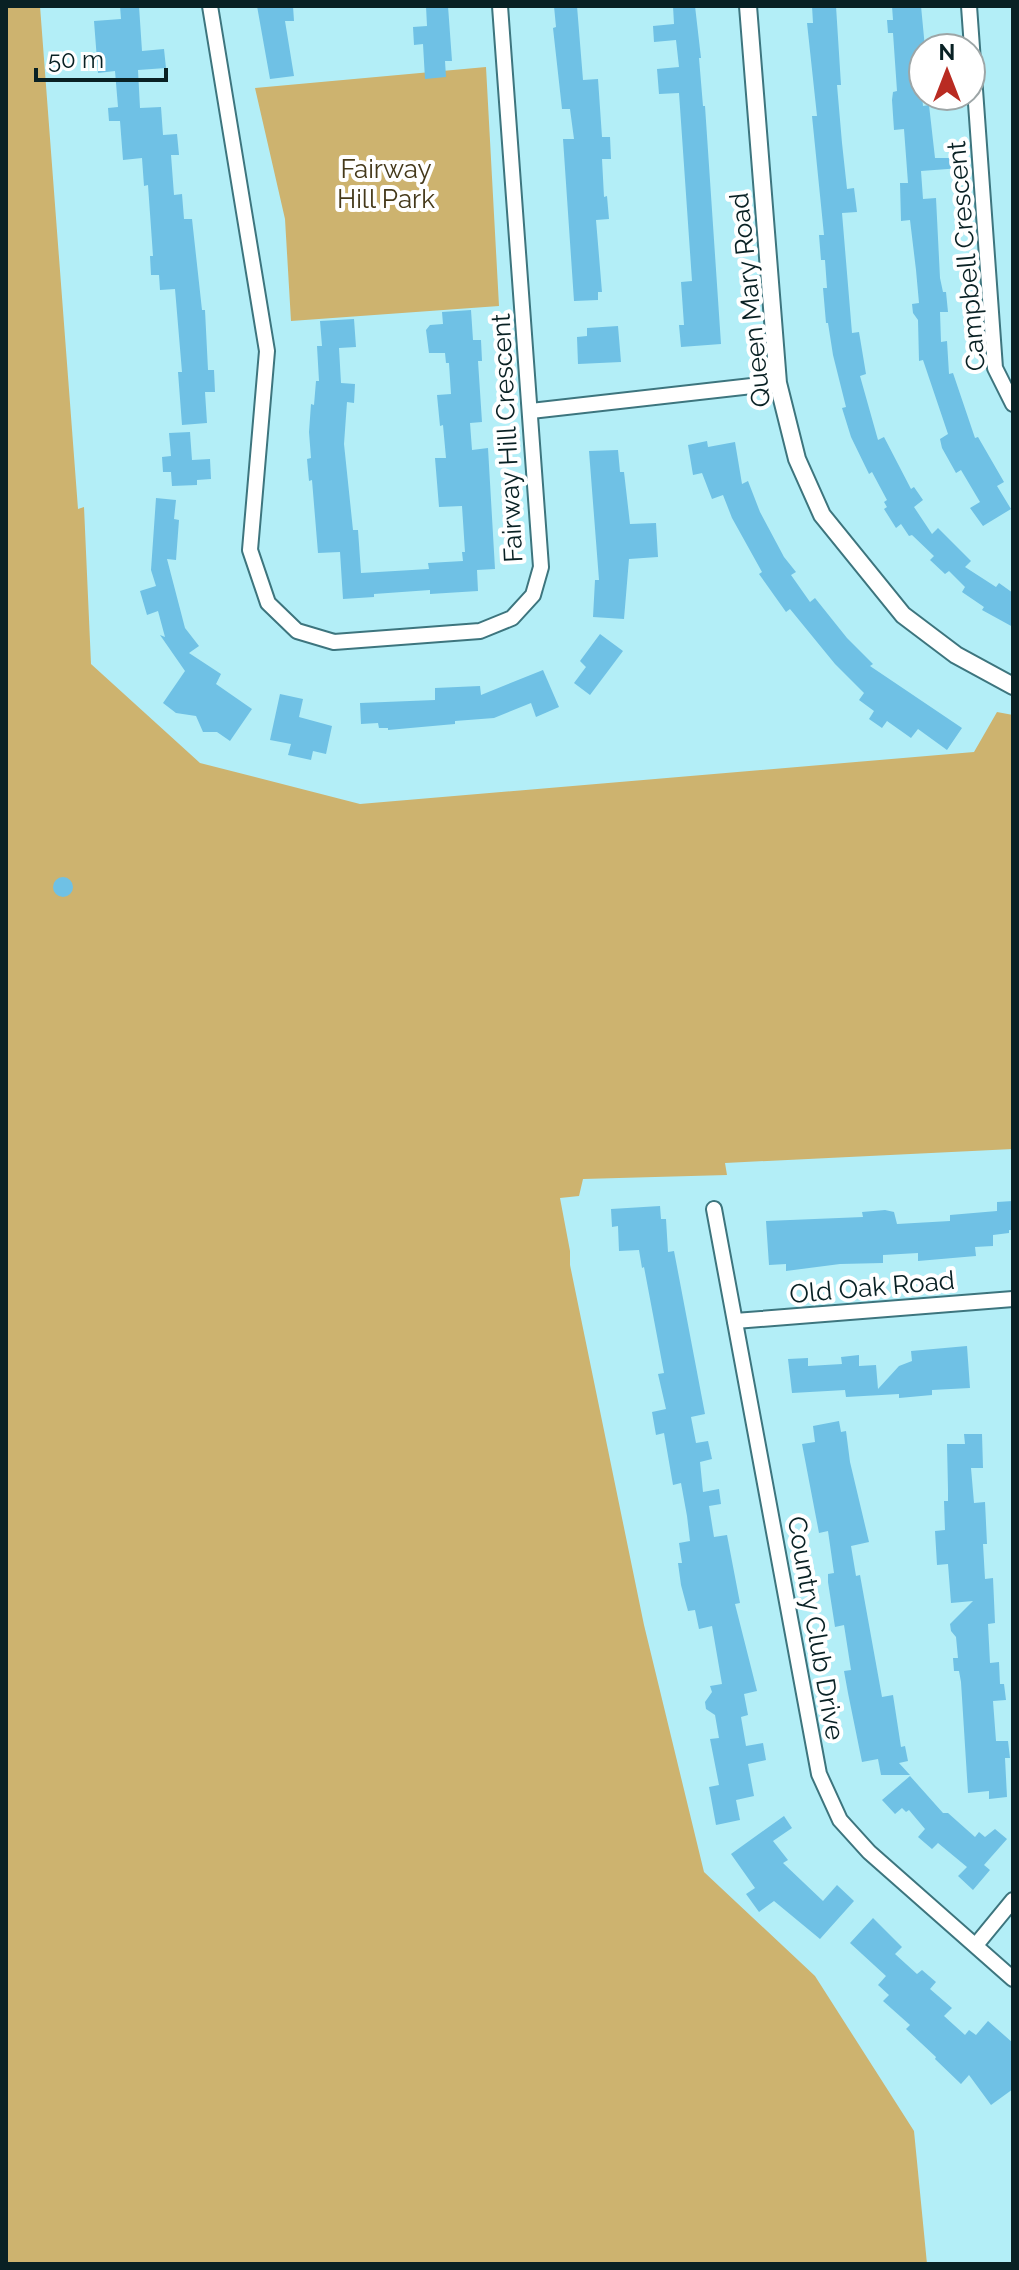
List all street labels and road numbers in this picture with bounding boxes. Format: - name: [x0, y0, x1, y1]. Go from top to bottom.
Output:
- street label: Campbell Crescent: [941, 139, 991, 372]
- street label: Queen Mary Road: [724, 191, 776, 409]
- street label: Fairway Hill Crescent: [485, 312, 529, 563]
- street label: Old Oak Road: [788, 1265, 956, 1309]
- street label: Country Club Drive: [782, 1514, 850, 1742]

